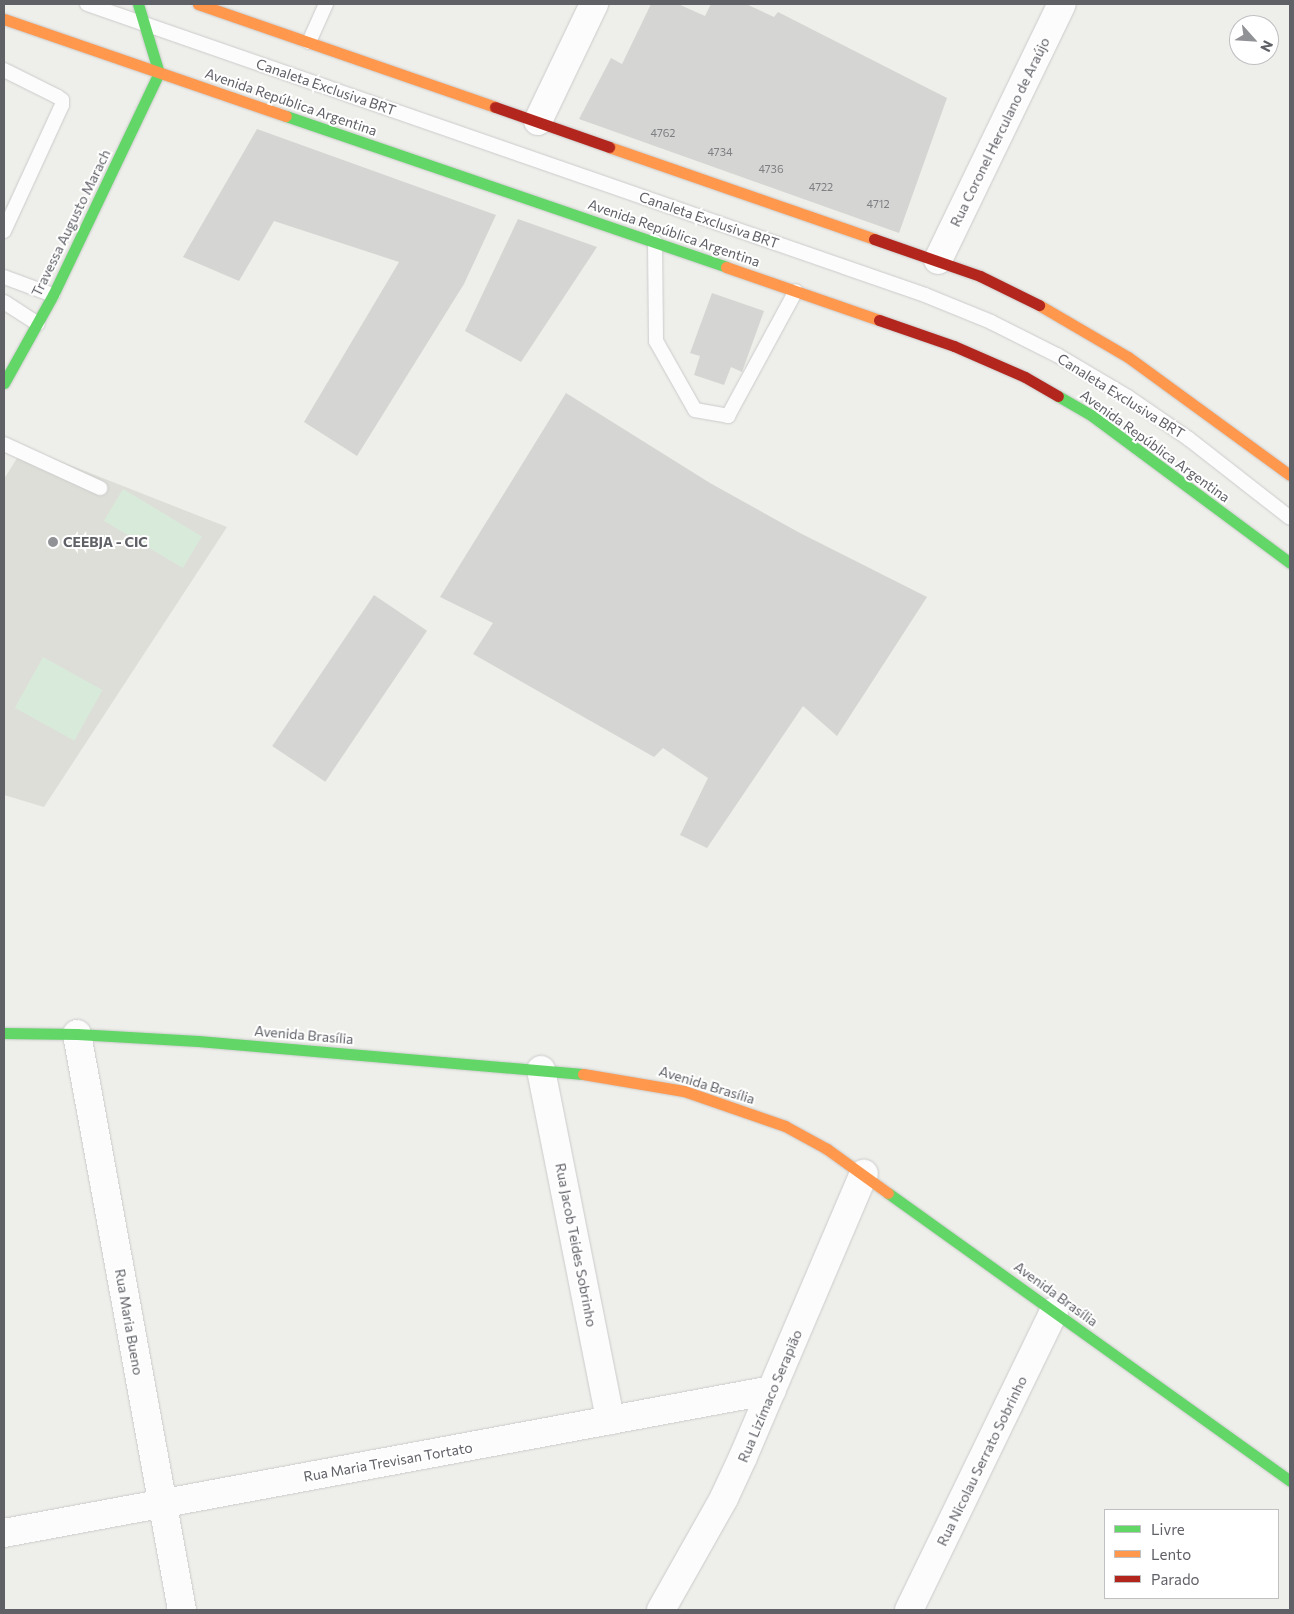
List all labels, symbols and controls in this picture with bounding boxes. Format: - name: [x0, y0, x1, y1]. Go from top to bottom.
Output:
- north arrow: [1229, 15, 1279, 65]
- street label: Rua Coronel Herculano de Araújo: [947, 35, 1053, 229]
- text: N: [1257, 38, 1277, 55]
- street label: Canaleta Exclusiva BRT: [254, 55, 398, 119]
- street label: Avenida República Argentina: [203, 65, 379, 139]
- house number: 4762: [651, 126, 675, 140]
- house number: 4734: [707, 145, 733, 159]
- street label: Travessa Augusto Marach: [28, 147, 114, 299]
- house number: 4736: [758, 162, 784, 176]
- house number: 4722: [809, 180, 833, 194]
- street label: Canaleta Exclusiva BRT: [637, 188, 781, 252]
- street label: Avenida República Argentina: [586, 196, 762, 270]
- house number: 4712: [867, 197, 889, 211]
- street label: Canaleta Exclusiva BRT: [1054, 350, 1188, 442]
- street label: Avenida República Argentina: [1077, 386, 1233, 506]
- place label: CEEBJA - CIC: [63, 534, 148, 550]
- marker: CEEBJA - CIC: [47, 536, 59, 548]
- street label: Avenida Brasília: [254, 1022, 354, 1048]
- street label: Avenida Brasília: [657, 1062, 757, 1108]
- street label: Rua Jacob Teides Sobrinho: [552, 1162, 600, 1328]
- street label: Avenida Brasília: [1011, 1258, 1101, 1330]
- street label: Rua Maria Bueno: [111, 1268, 147, 1376]
- street label: Rua Lizímaco Serapião: [734, 1327, 806, 1465]
- street label: Rua Nicolau Serrato Sobrinho: [933, 1373, 1031, 1549]
- street label: Rua Maria Trevisan Tortato: [302, 1439, 474, 1485]
- legend: [1104, 1509, 1279, 1599]
- text: Livre: [1151, 1520, 1185, 1538]
- text: Lento: [1151, 1545, 1191, 1563]
- text: Parado: [1151, 1570, 1200, 1588]

